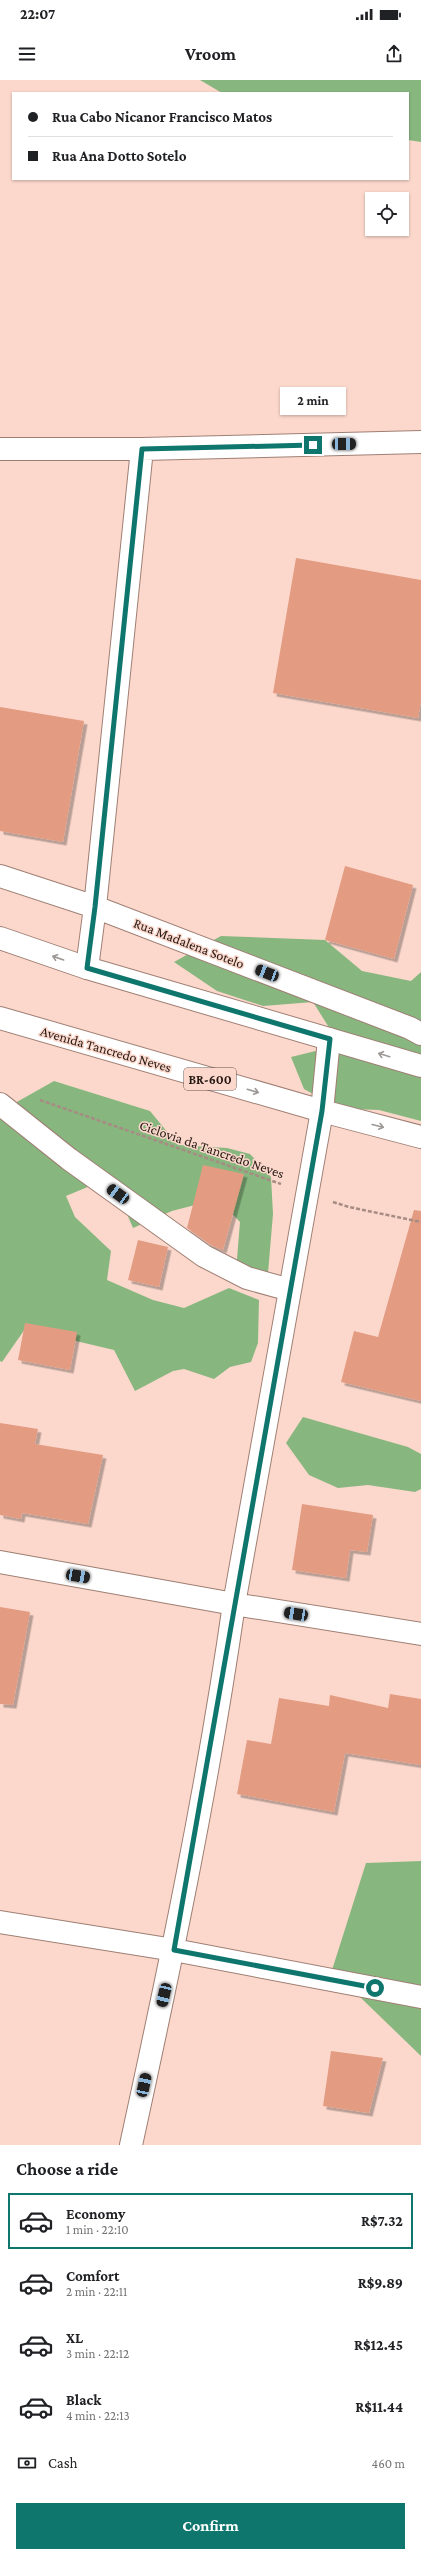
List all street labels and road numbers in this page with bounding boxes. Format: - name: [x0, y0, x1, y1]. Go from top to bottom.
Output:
- street label: Rua Madalena Sotelo: [131, 915, 247, 972]
- street label: Avenida Tancredo Neves: [39, 1023, 173, 1075]
- road number: BR-600: [184, 1068, 236, 1090]
- street label: Ciclovia da Tancredo Neves: [138, 1117, 286, 1181]

